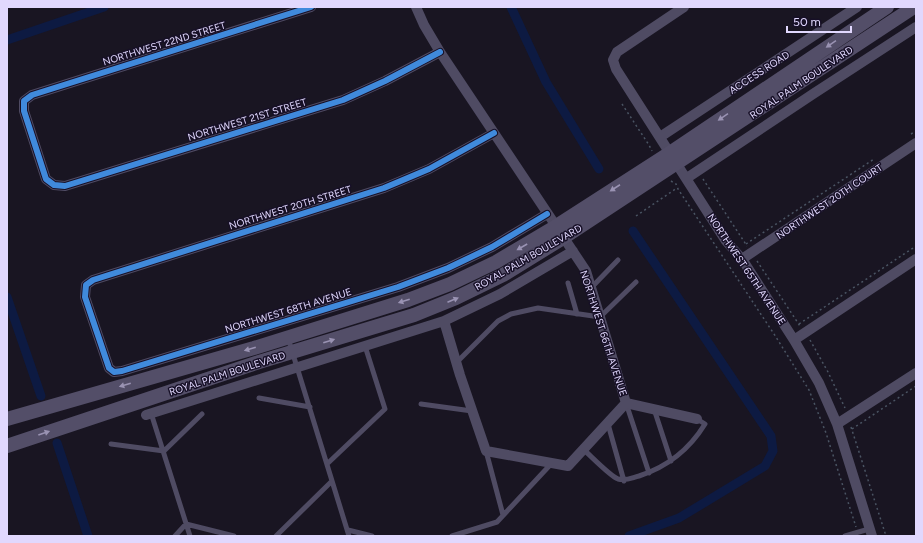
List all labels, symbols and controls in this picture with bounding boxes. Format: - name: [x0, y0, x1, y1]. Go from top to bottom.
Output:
- scale bar: [787, 8, 851, 34]
- text: 50 m: [793, 15, 821, 29]
- street label: NORTHWEST 22ND STREET: [101, 18, 228, 68]
- one-way arrow: [826, 40, 836, 48]
- street label: ROYAL PALM BOULEVARD: [747, 43, 855, 122]
- street label: ACCESS ROAD: [727, 48, 792, 97]
- street label: NORTHWEST 21ST STREET: [186, 95, 309, 144]
- one-way arrow: [718, 113, 728, 121]
- street label: NORTHWEST 20TH COURT: [774, 161, 885, 242]
- street label: NORTHWEST 20TH STREET: [227, 183, 353, 232]
- one-way arrow: [609, 185, 621, 192]
- street label: NORTHWEST 65TH AVENUE: [705, 211, 789, 327]
- street label: ROYAL PALM BOULEVARD: [472, 221, 584, 293]
- one-way arrow: [516, 243, 528, 250]
- street label: NORTHWEST 66TH AVENUE: [577, 269, 630, 398]
- street label: NORTHWEST 68TH AVENUE: [223, 285, 353, 336]
- one-way arrow: [447, 296, 459, 302]
- one-way arrow: [398, 299, 410, 305]
- one-way arrow: [324, 338, 336, 344]
- one-way arrow: [244, 346, 256, 352]
- street label: ROYAL PALM BOULEVARD: [167, 348, 287, 398]
- one-way arrow: [119, 382, 131, 388]
- one-way arrow: [38, 430, 50, 436]

